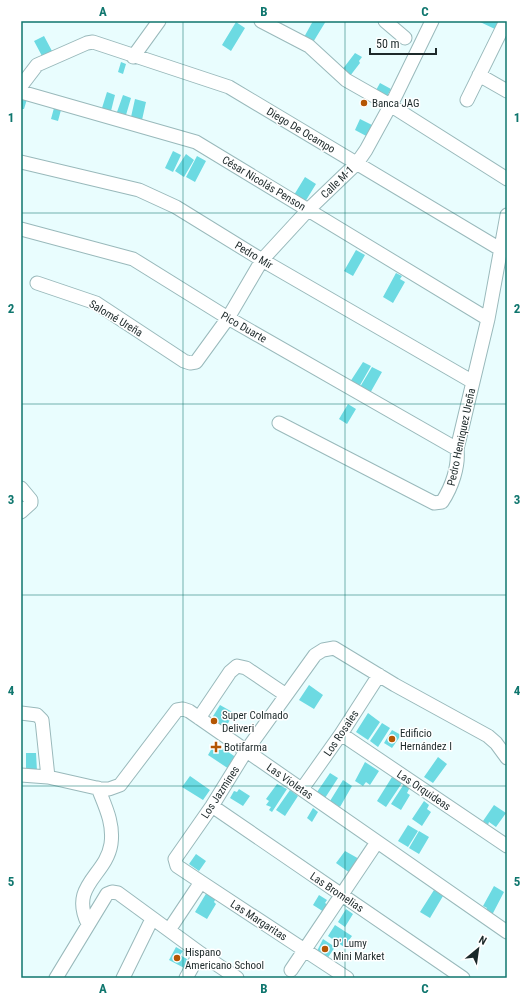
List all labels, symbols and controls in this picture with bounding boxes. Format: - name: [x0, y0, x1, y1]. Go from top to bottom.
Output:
- text: A: [99, 4, 107, 19]
- text: B: [260, 4, 268, 19]
- text: C: [421, 4, 429, 19]
- scale bar: [370, 30, 436, 56]
- text: 50 m: [376, 37, 400, 51]
- place label: Banca JAG: [372, 97, 419, 110]
- marker: Banca JAG: [359, 98, 369, 108]
- street label: Diego De Ocampo: [264, 105, 338, 156]
- text: 1: [8, 110, 14, 125]
- text: 1: [514, 110, 520, 125]
- street label: César Nicolás Penson: [220, 153, 308, 214]
- street label: Calle M-1: [318, 164, 357, 201]
- street label: Pedro Mir: [232, 239, 276, 272]
- street label: Salomé Ureña: [87, 297, 145, 339]
- text: 2: [8, 301, 15, 316]
- text: 2: [514, 301, 521, 316]
- street label: Pico Duarte: [219, 309, 269, 346]
- street label: Pedro Henriquez Ureña: [445, 387, 478, 487]
- text: 3: [8, 492, 14, 507]
- text: 3: [514, 492, 520, 507]
- text: 4: [8, 683, 15, 698]
- text: 4: [514, 683, 521, 698]
- street label: Los Rosales: [321, 708, 362, 759]
- place label: Super Colmado Deliveri: [222, 709, 289, 735]
- marker: Super Colmado Deliveri: [209, 716, 219, 726]
- place label: Edificio Hernández I: [400, 727, 452, 753]
- marker: Edificio Hernández I: [387, 734, 397, 744]
- place label: Botifarma: [224, 741, 267, 754]
- marker: Botifarma: [211, 742, 221, 752]
- street label: Las Violetas: [264, 761, 315, 802]
- street label: Los Jazmines: [199, 764, 242, 821]
- street label: Las Orquideas: [394, 768, 453, 813]
- street label: Las Bromelias: [308, 870, 366, 915]
- text: 5: [8, 874, 15, 889]
- text: 5: [514, 874, 521, 889]
- street label: Las Margaritas: [228, 897, 290, 944]
- north arrow: [458, 929, 498, 969]
- text: N: [477, 933, 489, 948]
- place label: D' Lumy Mini Market: [333, 937, 384, 963]
- marker: D' Lumy Mini Market: [320, 944, 330, 954]
- place label: Hispano Americano School: [185, 946, 264, 972]
- marker: Hispano Americano School: [172, 953, 182, 963]
- text: A: [99, 981, 107, 996]
- text: B: [260, 981, 268, 996]
- text: C: [421, 981, 429, 996]

